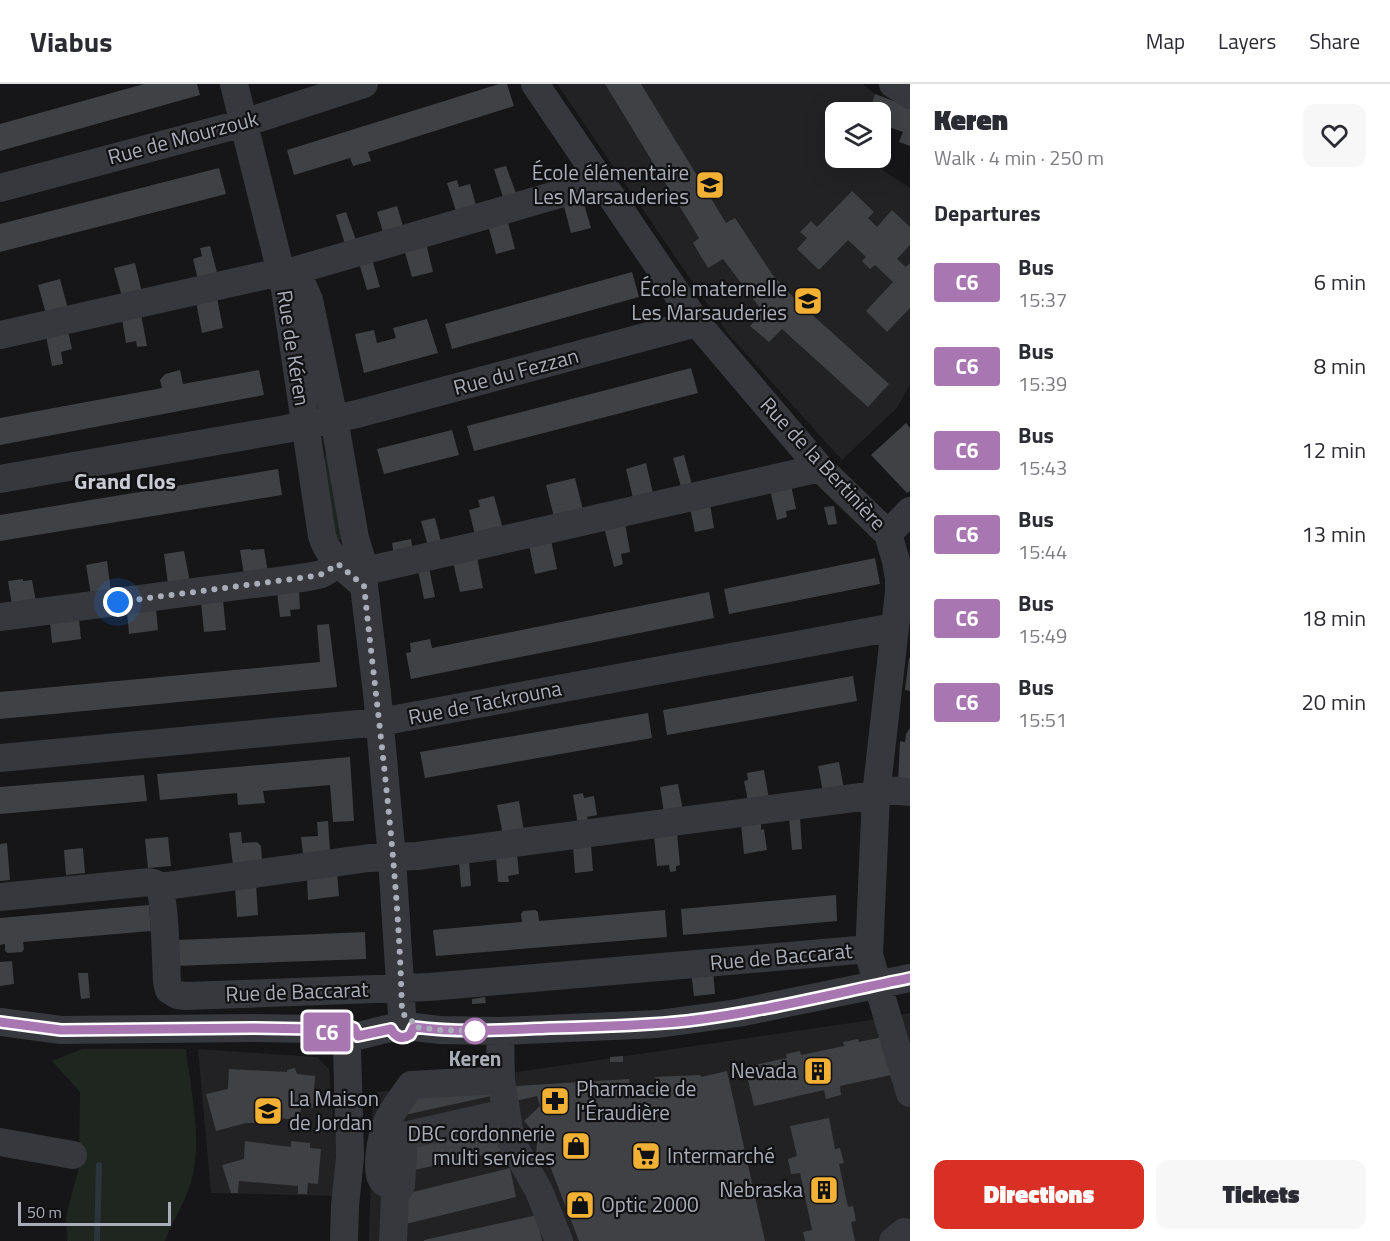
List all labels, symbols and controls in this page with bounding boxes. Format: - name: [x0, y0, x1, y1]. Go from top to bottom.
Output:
- text: Viabus: [30, 20, 112, 63]
- text: Map: [1146, 25, 1185, 57]
- text: Layers: [1218, 25, 1276, 57]
- text: Share: [1309, 25, 1360, 57]
- text: Keren: [934, 98, 1008, 141]
- street label: Rue de Mourzouk: [104, 102, 261, 172]
- map controls: [825, 102, 891, 168]
- button: layers: [825, 102, 891, 168]
- button: heart: [1303, 104, 1366, 167]
- text: Walk · 4 min · 250 m: [934, 142, 1104, 173]
- place label: École élémentaire Les Marsauderies: [532, 156, 689, 212]
- school or university icon: École élémentaire Les Marsauderies: [694, 169, 726, 201]
- text: Departures: [934, 196, 1041, 230]
- text: Bus: [1018, 250, 1054, 284]
- text: 6 min: [1314, 265, 1366, 299]
- text: C6: [955, 266, 979, 298]
- place label: École maternelle Les Marsauderies: [631, 272, 787, 328]
- text: 15:37: [1018, 284, 1067, 315]
- school or university icon: École maternelle Les Marsauderies: [792, 285, 824, 317]
- street label: Rue de Kéren: [269, 288, 319, 408]
- text: Bus: [1018, 334, 1054, 368]
- street label: Rue du Fezzan: [450, 339, 582, 403]
- text: 8 min: [1314, 349, 1366, 383]
- text: C6: [955, 350, 979, 382]
- text: 15:39: [1018, 368, 1067, 399]
- street label: Rue de la Bertinière: [753, 389, 894, 537]
- text: Bus: [1018, 418, 1054, 452]
- text: 12 min: [1301, 433, 1366, 467]
- text: C6: [955, 434, 979, 466]
- text: 15:43: [1018, 452, 1067, 483]
- district label: Grand Clos: [74, 464, 176, 498]
- text: Bus: [1018, 502, 1054, 536]
- text: 13 min: [1301, 517, 1366, 551]
- text: C6: [955, 518, 979, 550]
- text: 15:44: [1018, 536, 1067, 567]
- text: Bus: [1018, 586, 1054, 620]
- your location: [103, 587, 133, 617]
- text: 18 min: [1301, 601, 1366, 635]
- text: C6: [955, 602, 979, 634]
- text: 15:49: [1018, 620, 1067, 651]
- text: Bus: [1018, 670, 1054, 704]
- street label: Rue de Tackrouna: [405, 671, 565, 733]
- text: 20 min: [1301, 685, 1366, 719]
- text: C6: [955, 686, 979, 718]
- text: 15:51: [1018, 704, 1067, 735]
- street label: Rue de Baccarat: [708, 934, 854, 978]
- street label: Rue de Baccarat: [225, 972, 370, 1009]
- line badge: C6: [300, 1012, 354, 1052]
- text: C6: [315, 1016, 339, 1048]
- marker: Keren: [462, 1018, 488, 1044]
- place label: Keren: [449, 1042, 501, 1074]
- place label: Nevada: [730, 1054, 797, 1086]
- building icon: Nevada: [802, 1055, 834, 1087]
- place label: Pharmacie de l'Éraudière: [576, 1072, 696, 1128]
- place label: La Maison de Jordan: [289, 1082, 379, 1138]
- pharmacy icon: Pharmacie de l'Éraudière: [539, 1085, 571, 1117]
- school or university icon: La Maison de Jordan: [252, 1095, 284, 1127]
- place label: DBC cordonnerie multi services: [408, 1117, 555, 1173]
- shop icon: DBC cordonnerie multi services: [560, 1130, 592, 1162]
- place label: Intermarché: [667, 1139, 775, 1171]
- supermarket icon: Intermarché: [630, 1140, 662, 1172]
- button: Directions: [934, 1160, 1144, 1229]
- button: Tickets: [1156, 1160, 1366, 1229]
- place label: Nebraska: [719, 1173, 803, 1205]
- building icon: Nebraska: [808, 1174, 840, 1206]
- place label: Optic 2000: [601, 1188, 699, 1220]
- shop icon: Optic 2000: [564, 1189, 596, 1221]
- scale bar: [18, 1199, 171, 1226]
- text: 50 m: [27, 1200, 62, 1224]

